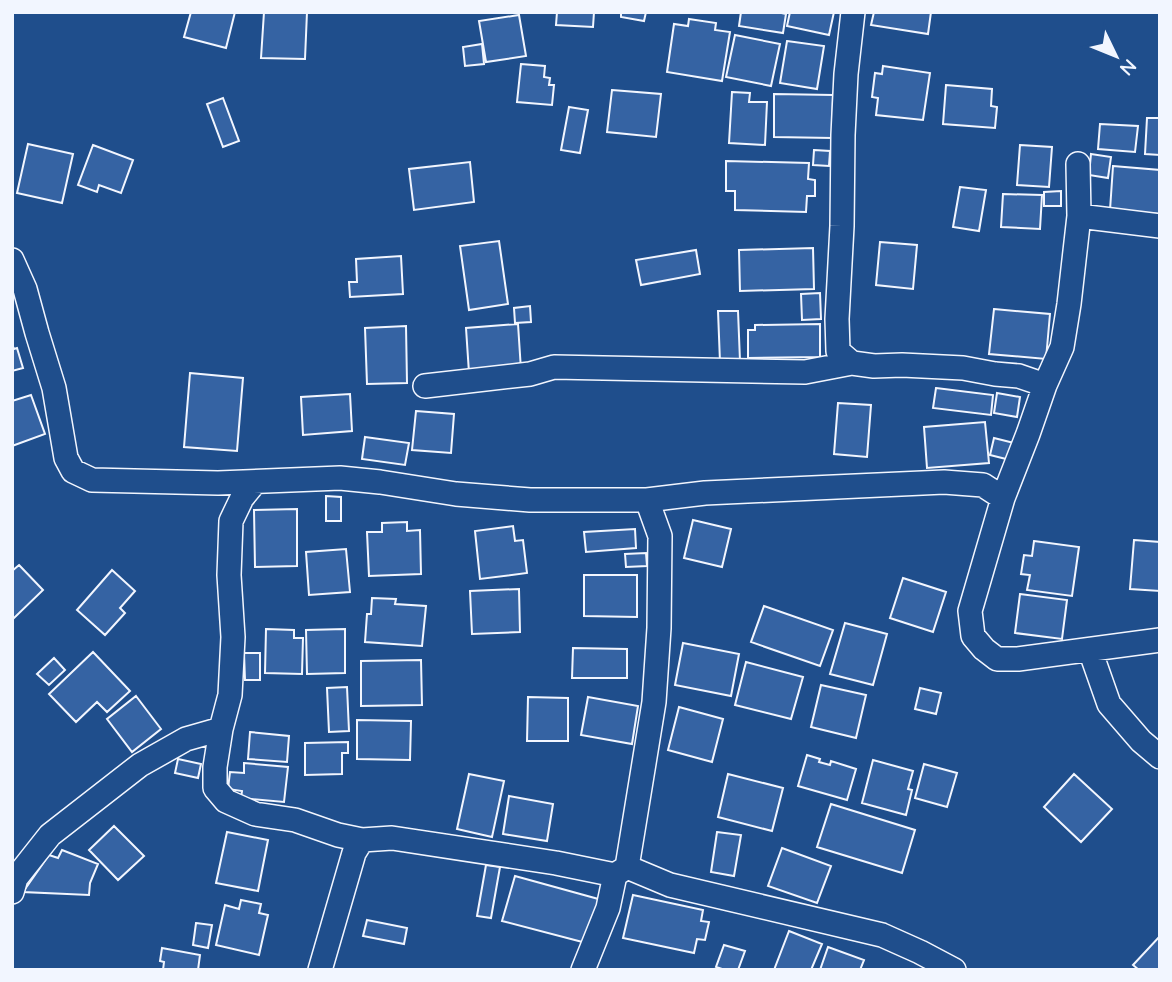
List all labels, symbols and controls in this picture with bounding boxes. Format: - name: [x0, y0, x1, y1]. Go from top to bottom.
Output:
- north arrow: [1081, 21, 1151, 91]
- text: N: [1115, 54, 1142, 81]

